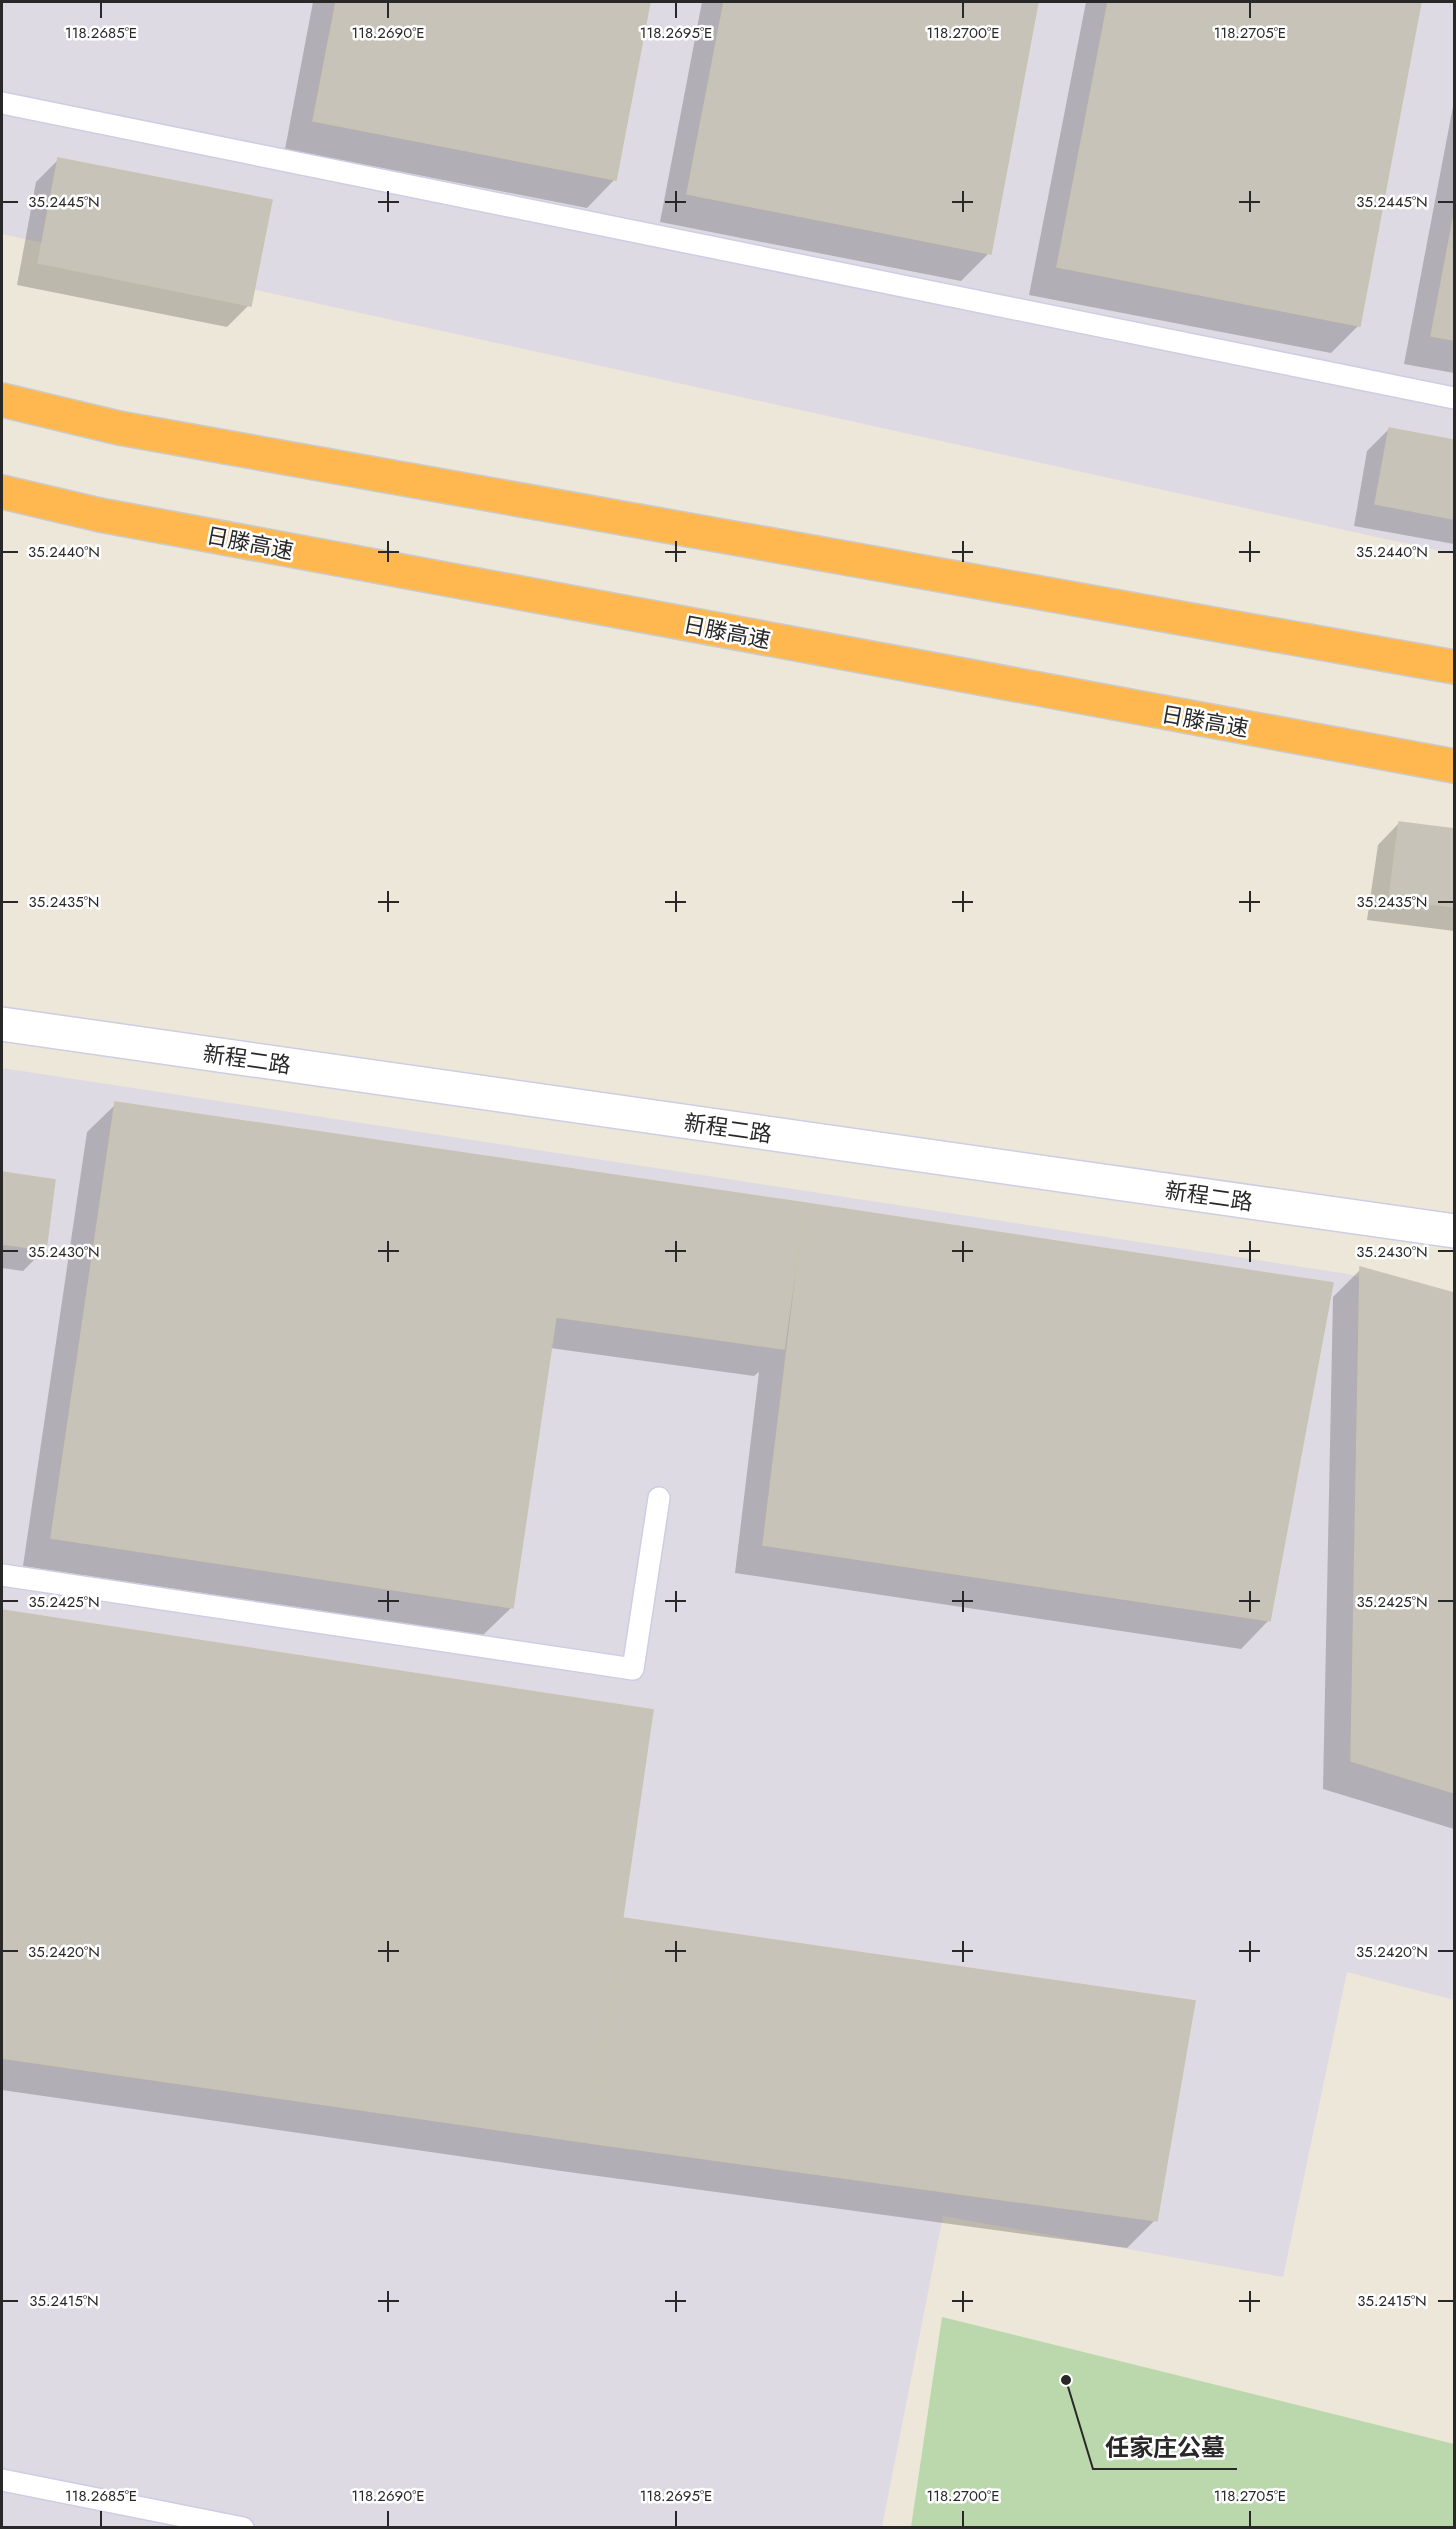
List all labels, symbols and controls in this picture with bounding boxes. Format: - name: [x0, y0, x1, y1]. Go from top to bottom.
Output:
- text: 118.2685°E: [65, 22, 137, 44]
- text: 118.2690°E: [351, 22, 425, 44]
- text: 118.2695°E: [640, 22, 712, 44]
- text: 118.2700°E: [927, 22, 999, 44]
- text: 118.2705°E: [1214, 22, 1286, 44]
- text: 35.2445°N: [28, 191, 100, 213]
- text: 35.2445°N: [1356, 191, 1428, 213]
- street label: 日滕高速: [204, 519, 296, 567]
- text: 35.2440°N: [28, 541, 100, 563]
- text: 35.2440°N: [1356, 541, 1428, 563]
- street label: 日滕高速: [681, 608, 773, 656]
- street label: 日滕高速: [1159, 698, 1251, 744]
- text: 35.2435°N: [29, 891, 99, 913]
- text: 35.2435°N: [1357, 891, 1427, 913]
- street label: 新程二路: [201, 1037, 293, 1081]
- street label: 新程二路: [682, 1106, 774, 1150]
- street label: 新程二路: [1163, 1174, 1255, 1218]
- text: 35.2430°N: [28, 1241, 100, 1263]
- text: 35.2430°N: [1356, 1241, 1428, 1263]
- text: 35.2425°N: [28, 1591, 100, 1613]
- text: 35.2425°N: [1356, 1591, 1428, 1613]
- text: 35.2420°N: [28, 1941, 100, 1963]
- text: 35.2420°N: [1356, 1941, 1428, 1963]
- text: 35.2415°N: [29, 2290, 99, 2312]
- text: 35.2415°N: [1357, 2290, 1427, 2312]
- callout: 任家庄公墓: [1093, 2427, 1237, 2469]
- text: 任家庄公墓: [1105, 2430, 1225, 2465]
- text: 118.2685°E: [65, 2485, 137, 2507]
- text: 118.2690°E: [351, 2485, 425, 2507]
- text: 118.2695°E: [640, 2485, 712, 2507]
- text: 118.2700°E: [927, 2485, 999, 2507]
- text: 118.2705°E: [1214, 2485, 1286, 2507]

